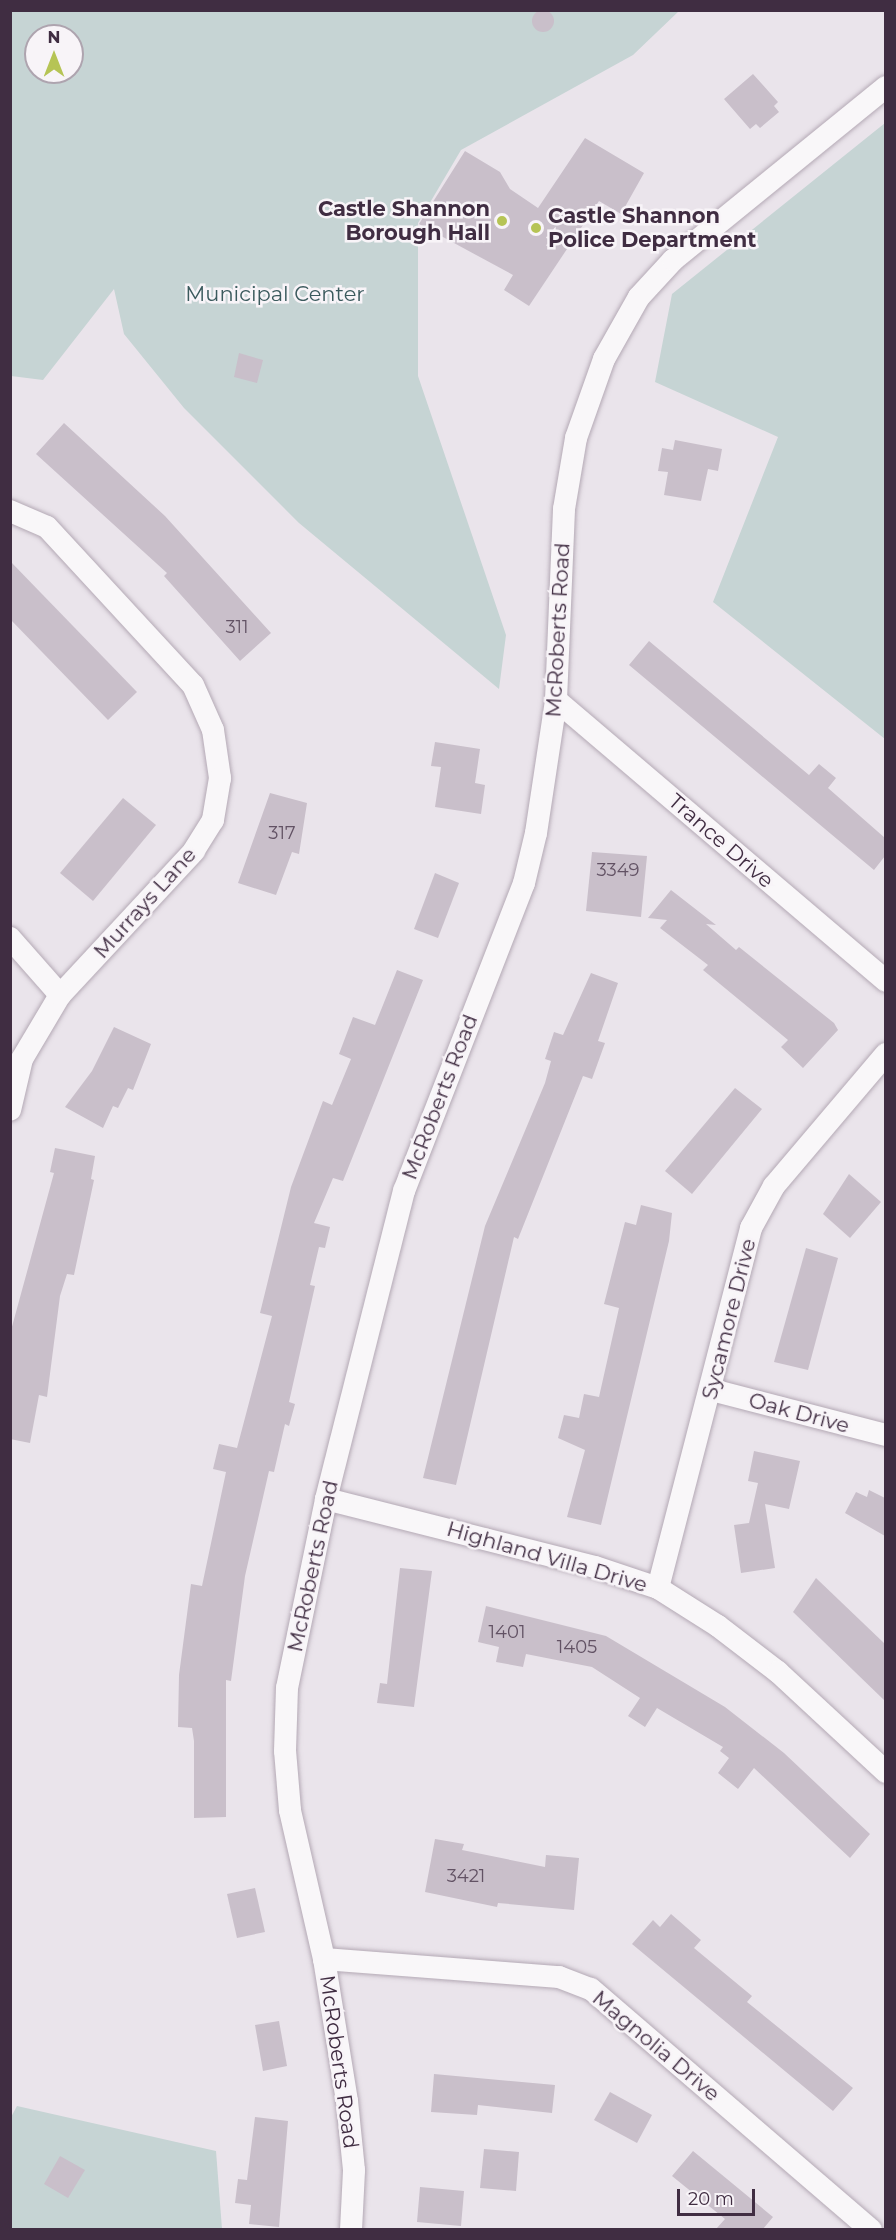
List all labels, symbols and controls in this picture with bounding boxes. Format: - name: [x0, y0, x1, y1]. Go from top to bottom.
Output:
- north arrow: [24, 24, 84, 84]
- text: N: [48, 28, 60, 47]
- place label: Castle Shannon Borough Hall: [318, 196, 490, 246]
- place label: Castle Shannon Police Department: [548, 203, 756, 253]
- marker: Castle Shannon Borough Hall: [495, 214, 509, 228]
- marker: Castle Shannon Police Department: [529, 221, 543, 235]
- park label: Municipal Center: [185, 281, 365, 307]
- street label: McRoberts Road: [541, 542, 575, 718]
- house number: 311: [225, 616, 249, 638]
- street label: Trance Drive: [663, 789, 779, 893]
- house number: 317: [268, 822, 296, 844]
- street label: Murrays Lane: [89, 842, 201, 964]
- house number: 3349: [597, 859, 639, 881]
- street label: McRoberts Road: [397, 1011, 483, 1183]
- street label: Sycamore Drive: [697, 1236, 761, 1402]
- street label: Oak Drive: [746, 1387, 852, 1439]
- street label: McRoberts Road: [282, 1478, 344, 1654]
- street label: Highland Villa Drive: [444, 1516, 650, 1598]
- house number: 1401: [489, 1621, 525, 1643]
- house number: 1405: [557, 1636, 597, 1658]
- house number: 3421: [447, 1865, 485, 1887]
- street label: McRoberts Road: [314, 1974, 364, 2150]
- street label: Magnolia Drive: [587, 1985, 725, 2107]
- scale bar: [680, 2177, 758, 2215]
- text: 20 m: [688, 2188, 734, 2210]

